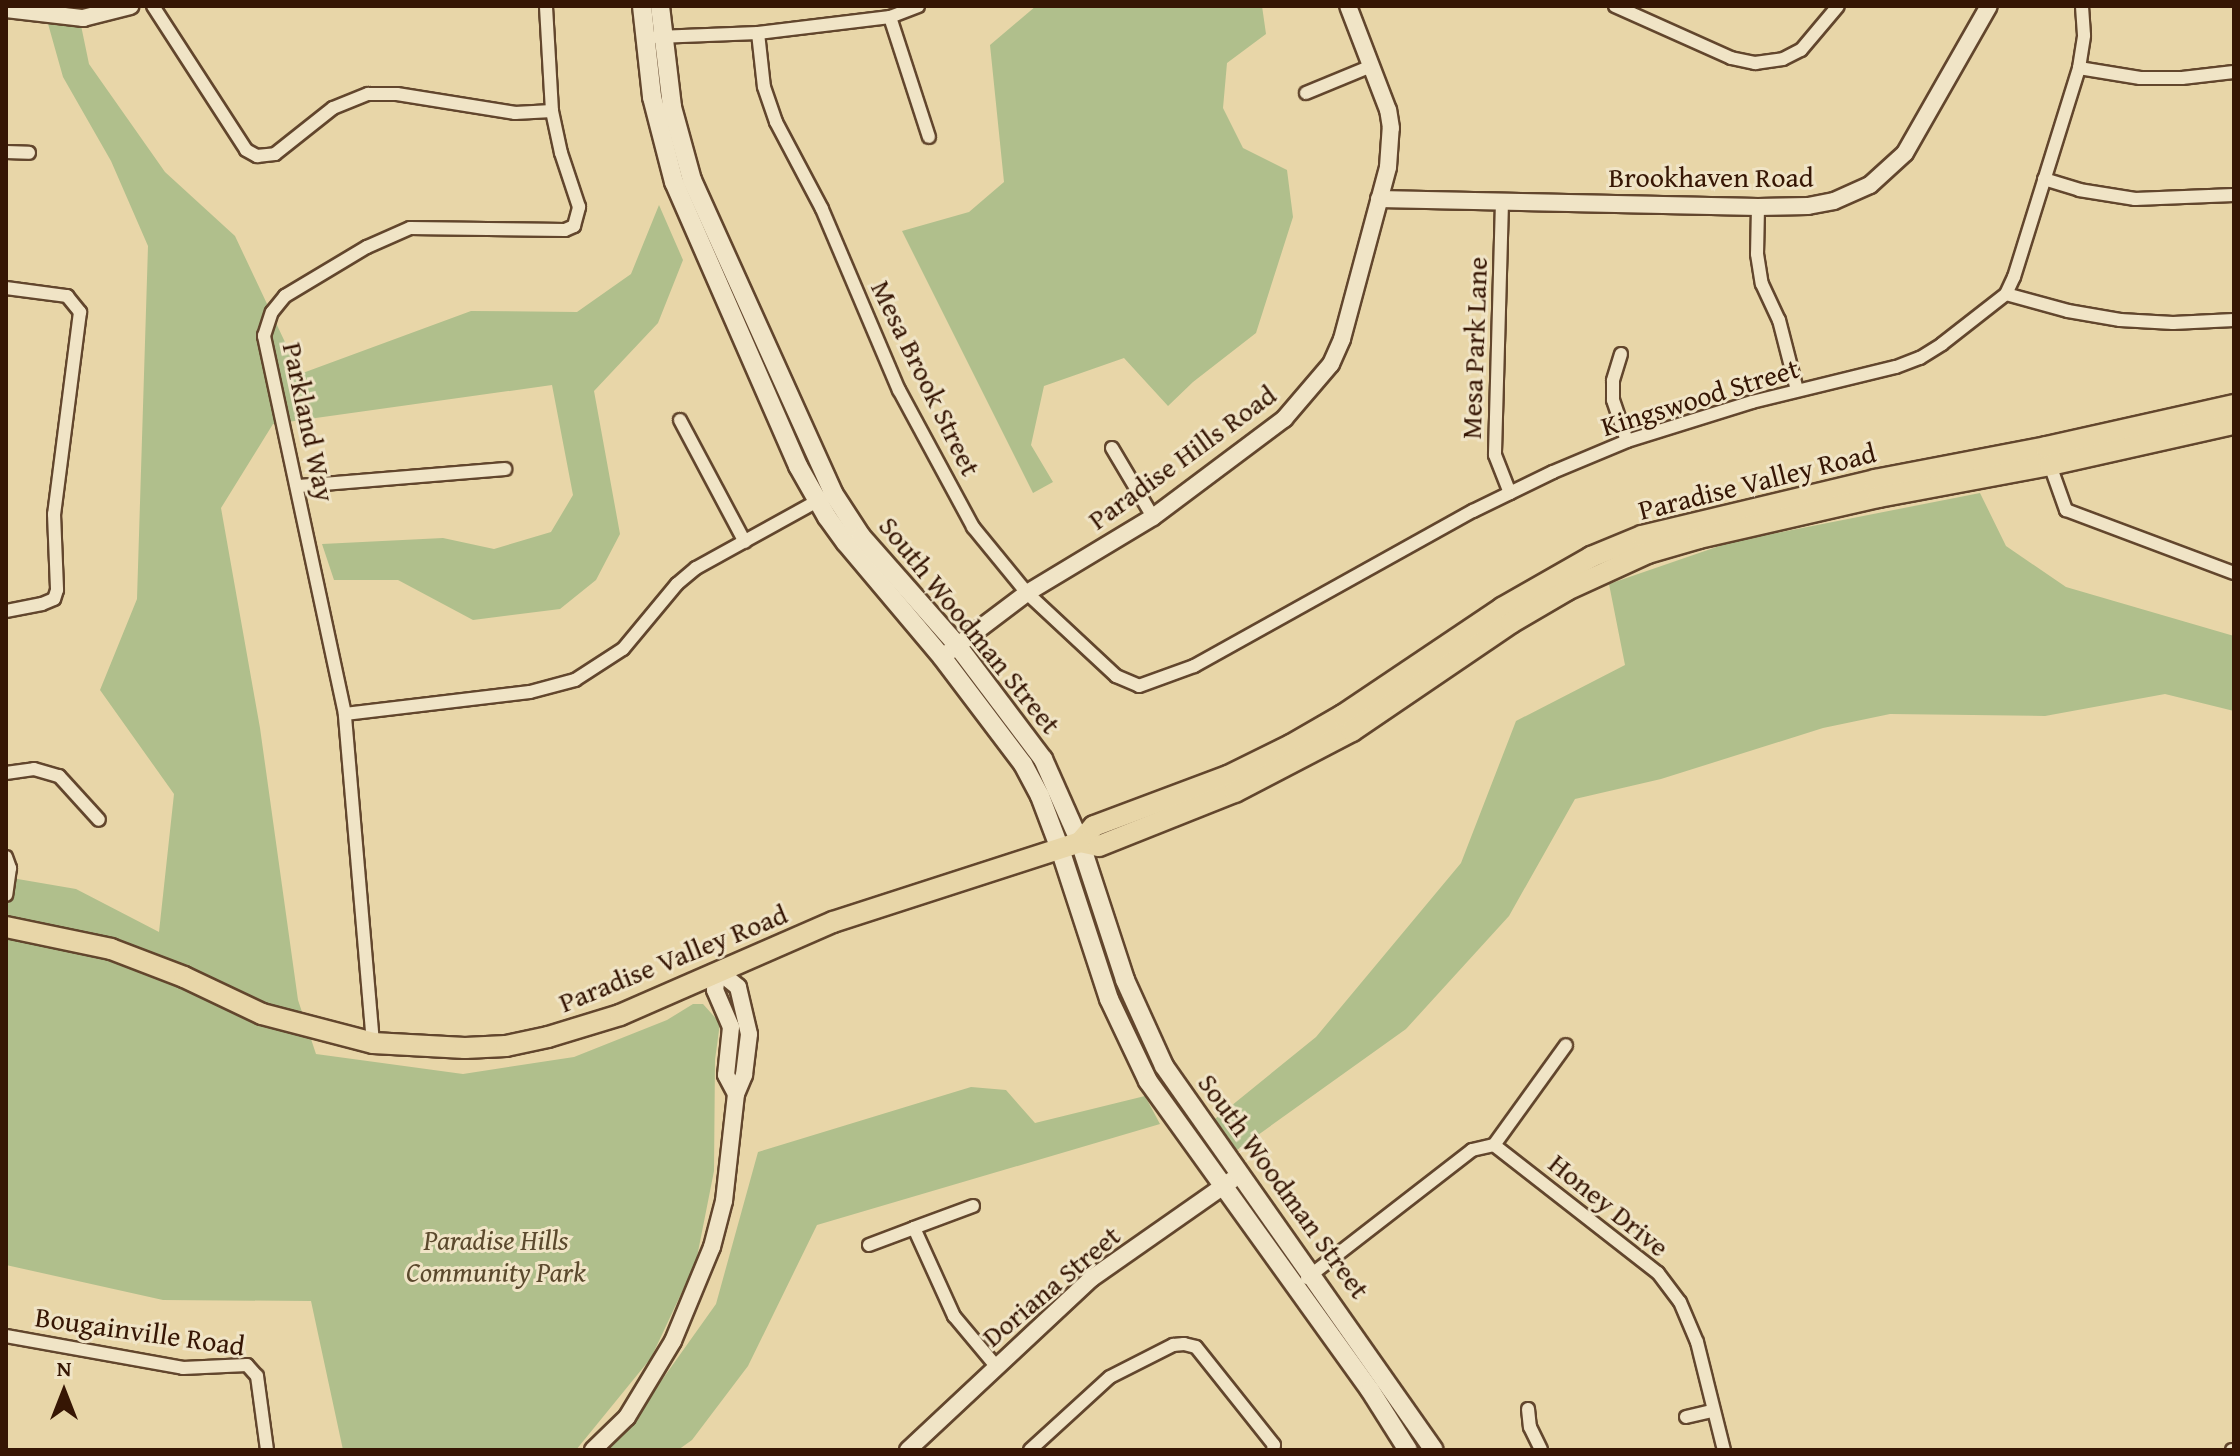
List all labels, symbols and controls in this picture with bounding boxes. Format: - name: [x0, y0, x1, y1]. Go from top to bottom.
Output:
- street label: Brookhaven Road: [1608, 160, 1814, 194]
- street label: Mesa Park Lane: [1454, 256, 1494, 440]
- street label: Mesa Brook Street: [864, 275, 988, 481]
- street label: Parkland Way: [276, 339, 342, 505]
- street label: Kingswood Street: [1597, 351, 1803, 443]
- street label: Paradise Hills Road: [1081, 378, 1283, 536]
- street label: Paradise Valley Road: [1635, 435, 1879, 527]
- street label: South Woodman Street: [872, 510, 1068, 740]
- street label: Paradise Valley Road: [554, 897, 792, 1019]
- street label: South Woodman Street: [1191, 1067, 1377, 1305]
- street label: Honey Drive: [1542, 1146, 1676, 1264]
- street label: Doriana Street: [975, 1219, 1127, 1353]
- park label: Paradise Hills Community Park: [406, 1223, 586, 1289]
- street label: Bougainville Road: [33, 1300, 247, 1362]
- north arrow: [24, 1352, 104, 1432]
- text: N: [57, 1352, 71, 1384]

